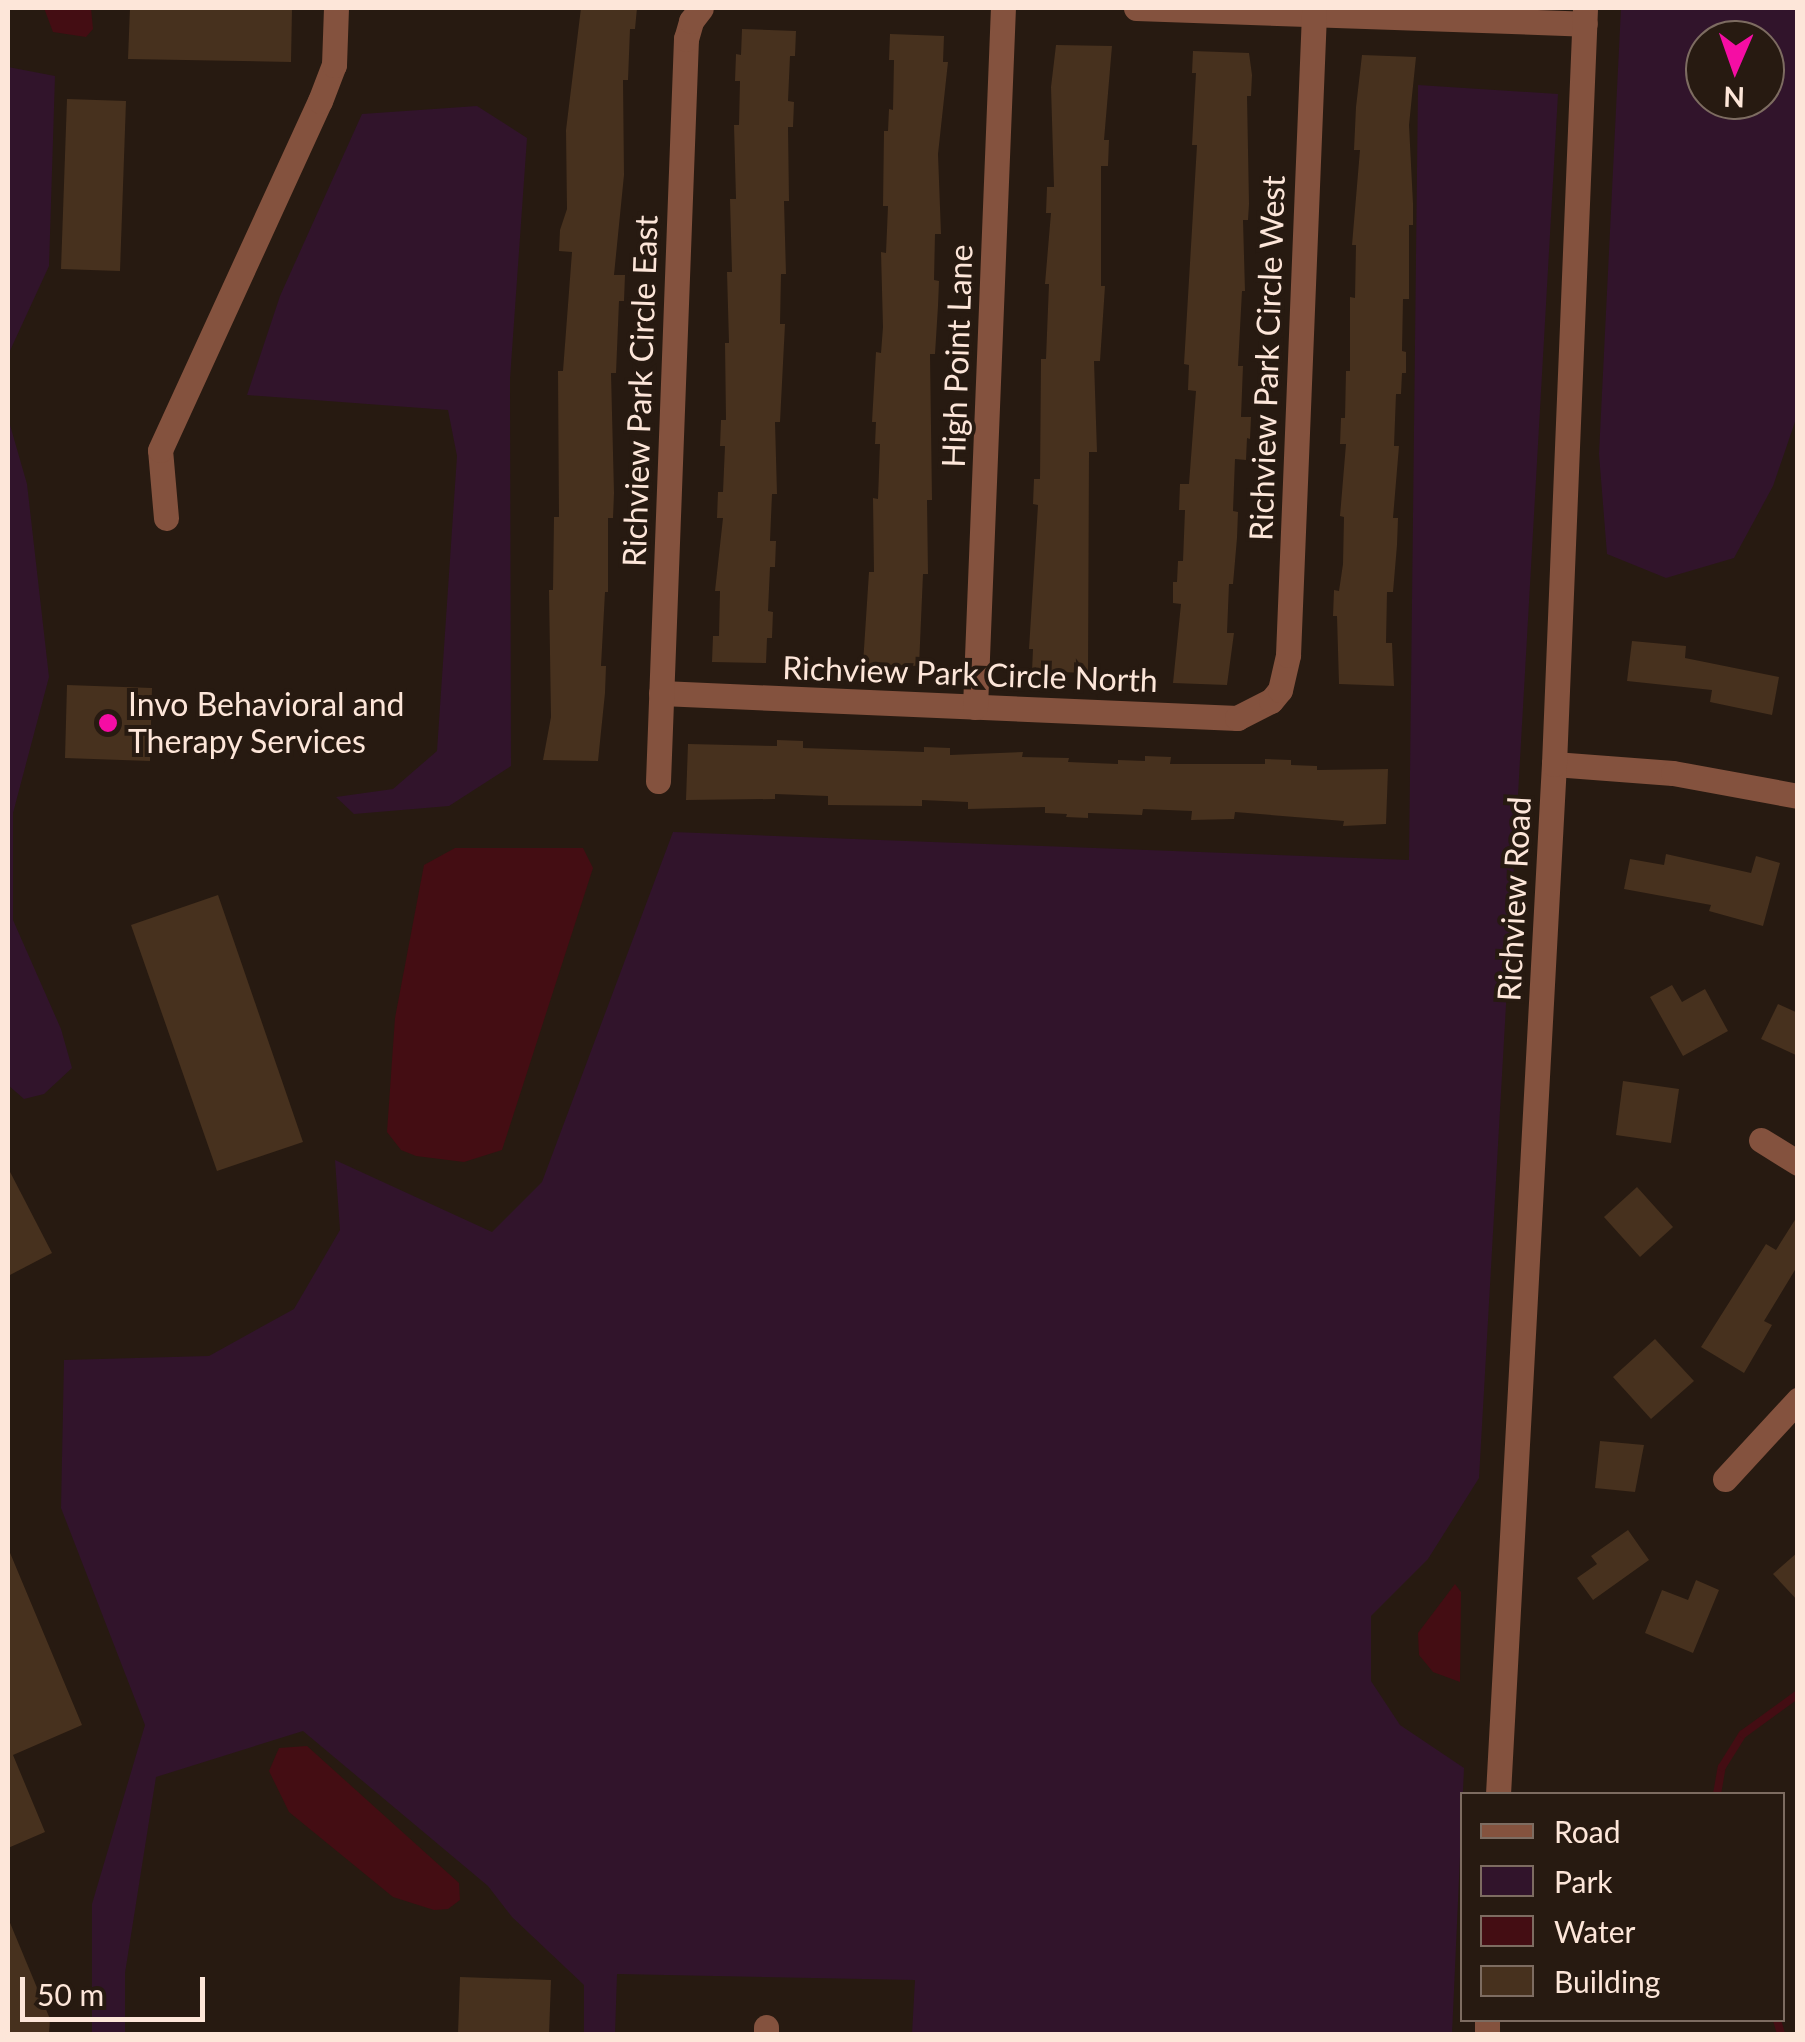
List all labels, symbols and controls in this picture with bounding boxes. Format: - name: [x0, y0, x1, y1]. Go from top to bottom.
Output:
- north arrow: [1685, 20, 1785, 120]
- text: N: [1723, 81, 1745, 115]
- street label: Richview Park Circle West: [1241, 174, 1293, 542]
- street label: Richview Park Circle East: [615, 214, 665, 568]
- street label: High Point Lane: [934, 244, 980, 468]
- street label: Richview Park Circle North: [781, 648, 1159, 700]
- place label: Invo Behavioral and Therapy Services: [128, 686, 404, 761]
- marker: Invo Behavioral and Therapy Services: [97, 712, 119, 734]
- street label: Richview Road: [1489, 795, 1539, 1003]
- legend: [1460, 1792, 1785, 2022]
- text: Road: [1554, 1813, 1621, 1849]
- text: Park: [1554, 1863, 1613, 1899]
- text: Water: [1554, 1913, 1636, 1949]
- scale bar: [25, 1957, 210, 2019]
- text: Building: [1554, 1963, 1660, 1999]
- text: 50 m: [37, 1976, 104, 2012]

